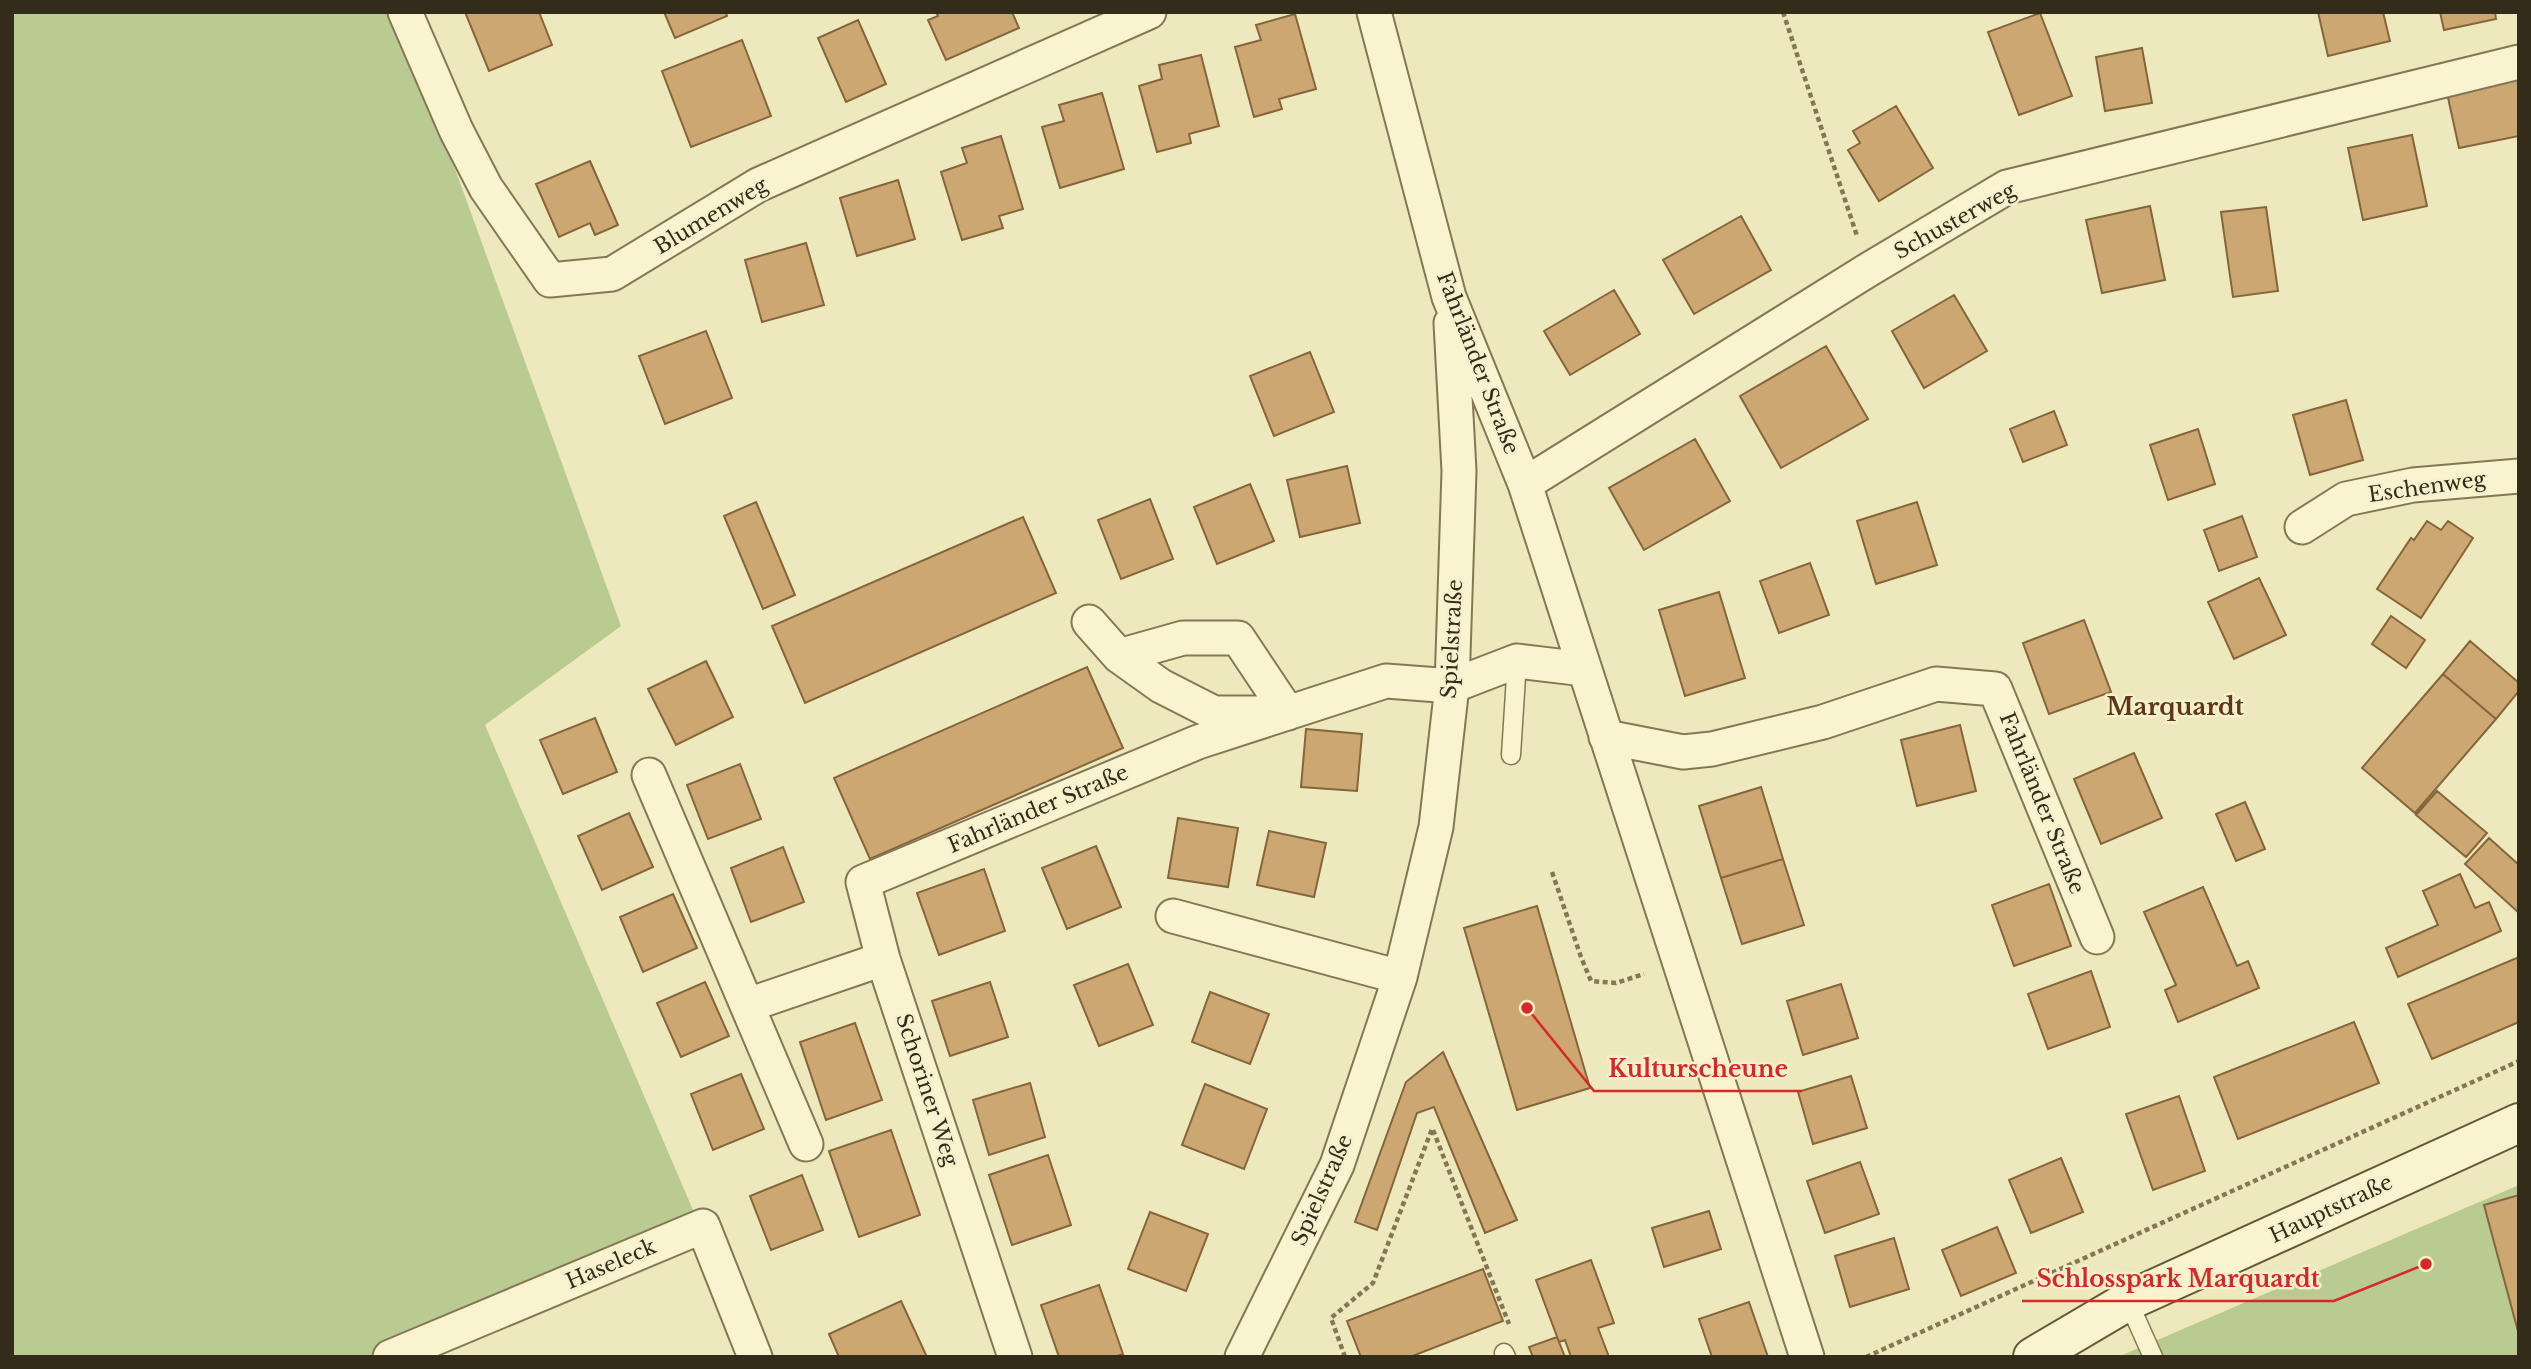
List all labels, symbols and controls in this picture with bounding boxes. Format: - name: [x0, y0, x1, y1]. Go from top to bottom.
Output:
- street label: Blumenweg: [650, 172, 773, 260]
- street label: Schusterweg: [1890, 177, 2021, 265]
- street label: Fahrländer Straße: [1431, 268, 1525, 458]
- street label: Eschenweg: [2366, 466, 2488, 508]
- street label: Spielstraße: [1436, 579, 1468, 699]
- district label: Marquardt: [2106, 692, 2245, 721]
- street label: Fahrländer Straße: [1994, 708, 2090, 898]
- street label: Fahrländer Straße: [944, 759, 1132, 859]
- street label: Schoriner Weg: [890, 1010, 964, 1170]
- callout: Kulturscheune: [1594, 1047, 1802, 1091]
- text: Kulturscheune: [1608, 1055, 1788, 1083]
- street label: Spielstraße: [1286, 1130, 1358, 1250]
- street label: Hauptstraße: [2265, 1169, 2397, 1249]
- street label: Haseleck: [562, 1233, 660, 1295]
- callout: Schlosspark Marquardt: [2022, 1257, 2334, 1301]
- text: Schlosspark Marquardt: [2036, 1265, 2320, 1293]

